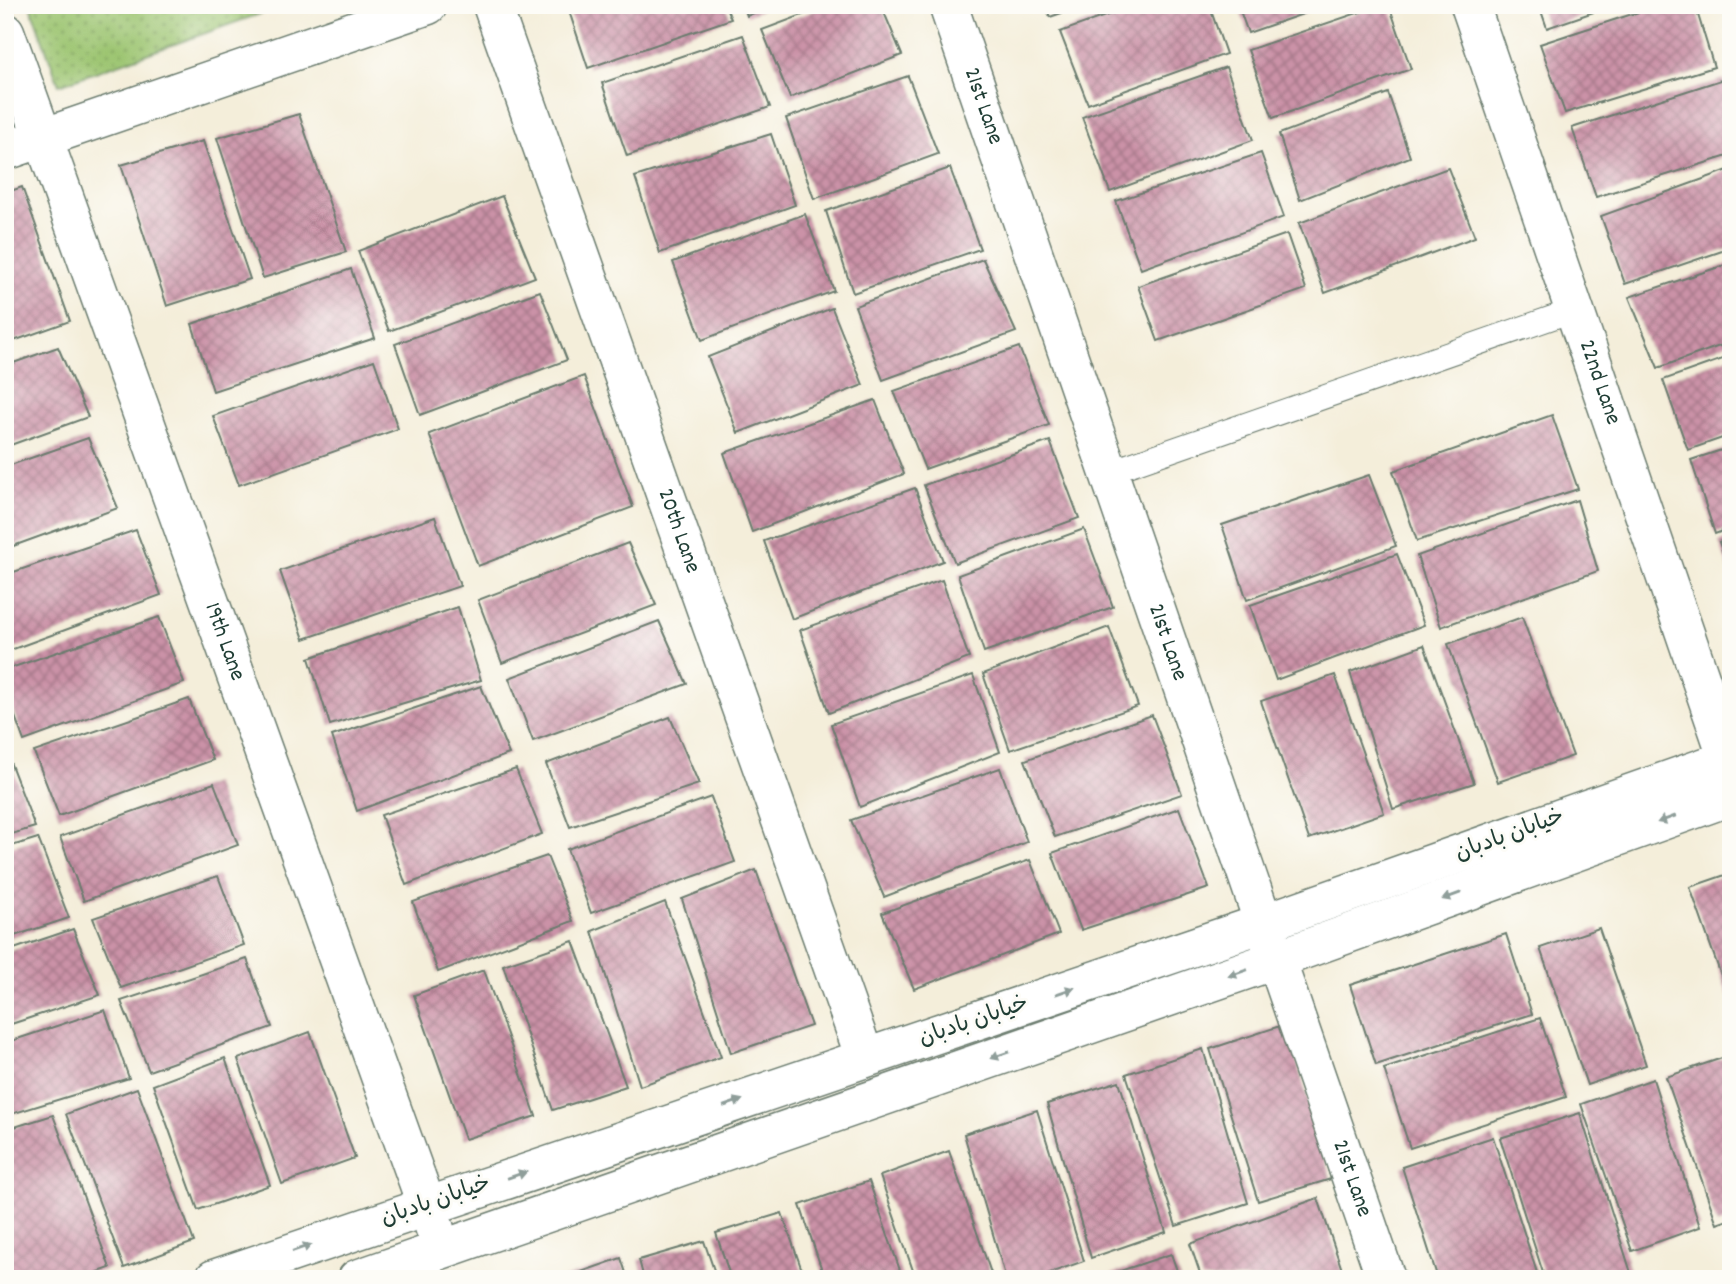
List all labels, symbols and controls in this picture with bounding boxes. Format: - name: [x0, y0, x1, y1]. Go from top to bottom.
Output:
- street label: 21st Lane: [954, 63, 1011, 149]
- street label: 22nd Lane: [1569, 336, 1629, 429]
- street label: 20th Lane: [648, 484, 709, 578]
- street label: 19th Lane: [195, 598, 253, 685]
- street label: 21st Lane: [1139, 599, 1196, 685]
- street label: خیابان بادبان: [1451, 801, 1569, 871]
- one-way arrow: [1656, 814, 1677, 825]
- one-way arrow: [1442, 891, 1463, 902]
- one-way arrow: [1228, 968, 1249, 979]
- one-way arrow: [1054, 985, 1075, 996]
- street label: خیابان بادبان: [915, 988, 1033, 1056]
- one-way arrow: [990, 1050, 1011, 1061]
- one-way arrow: [723, 1097, 744, 1107]
- street label: 21st Lane: [1323, 1136, 1380, 1222]
- street label: خیابان بادبان: [377, 1168, 495, 1236]
- one-way arrow: [507, 1169, 528, 1180]
- one-way arrow: [292, 1242, 313, 1253]

